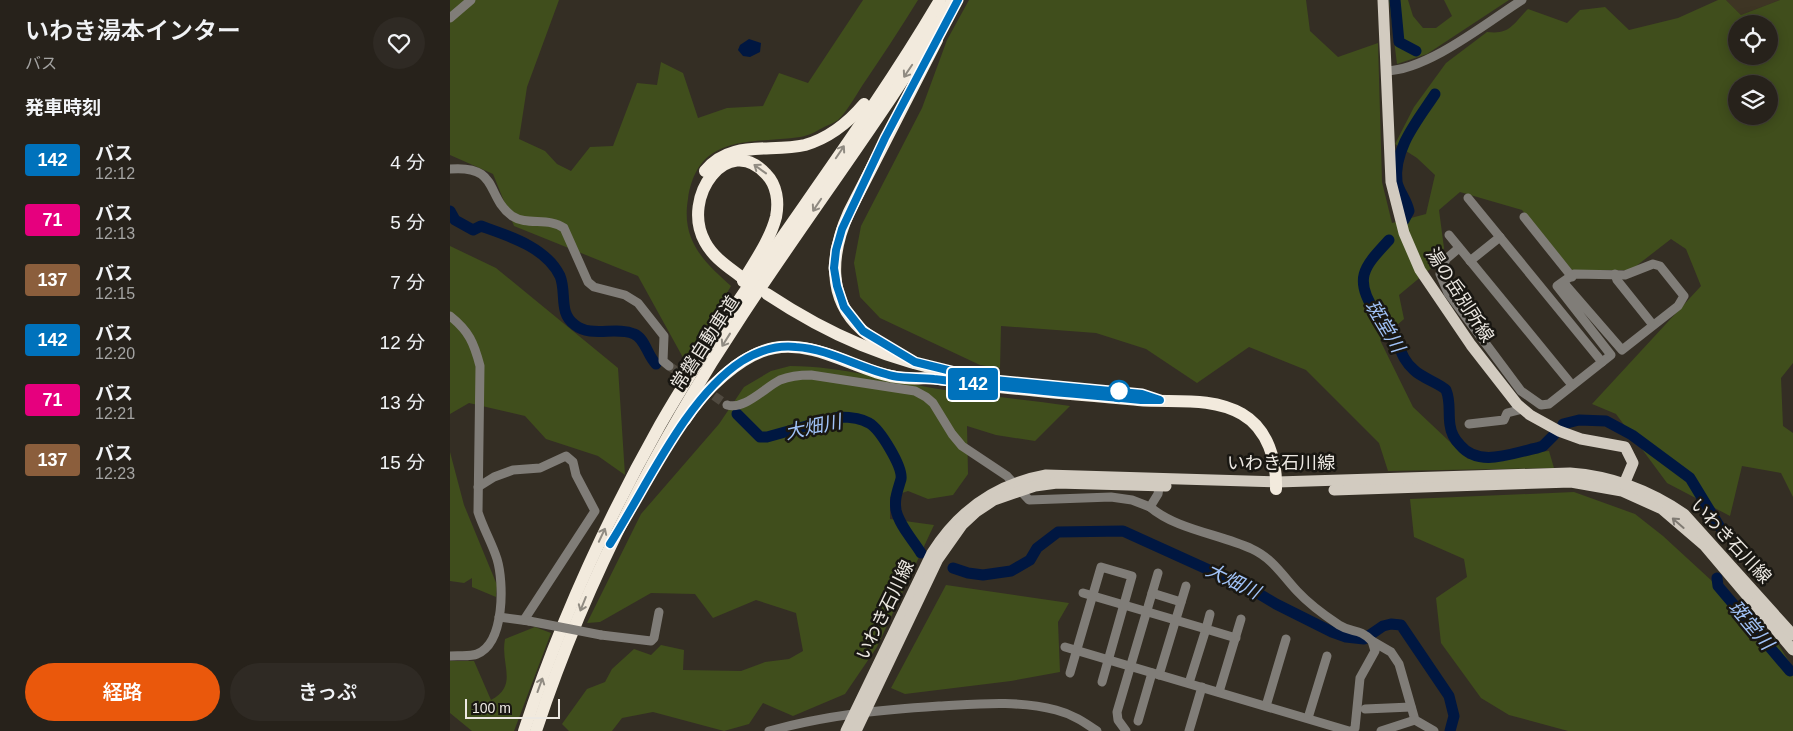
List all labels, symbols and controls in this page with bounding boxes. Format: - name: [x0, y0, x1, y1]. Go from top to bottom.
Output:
- map controls: [1728, 15, 1778, 125]
- button: locate: [1728, 15, 1778, 65]
- text: いわき湯本インター: [25, 17, 241, 44]
- button: heart: [373, 17, 425, 69]
- text: バス: [25, 55, 57, 72]
- one-way arrow: [903, 64, 913, 78]
- button: layers: [1728, 75, 1778, 125]
- text: 発車時刻: [25, 97, 101, 118]
- text: バス: [95, 143, 133, 164]
- one-way arrow: [835, 145, 845, 159]
- text: 142: [37, 150, 68, 170]
- text: 4 分: [390, 152, 425, 173]
- one-way arrow: [754, 164, 767, 175]
- text: 12:12: [95, 165, 135, 182]
- one-way arrow: [812, 198, 822, 212]
- text: バス: [95, 203, 133, 224]
- text: 71: [42, 210, 63, 230]
- text: 5 分: [390, 212, 425, 233]
- text: 12:13: [95, 225, 135, 242]
- street label: 湯の岳別所線: [1422, 244, 1498, 346]
- text: バス: [95, 263, 133, 284]
- text: 137: [37, 270, 68, 290]
- text: 7 分: [390, 272, 425, 293]
- text: 12:15: [95, 285, 135, 302]
- street label: 常磐自動車道: [667, 292, 743, 394]
- water label: 斑堂川: [1361, 296, 1410, 358]
- text: バス: [95, 323, 133, 344]
- text: 142: [37, 330, 68, 350]
- text: 12 分: [380, 332, 425, 353]
- one-way arrow: [721, 333, 731, 347]
- text: 12:20: [95, 345, 135, 362]
- line badge: 142: [944, 368, 1002, 400]
- text: 142: [958, 374, 988, 394]
- unlabelled marker: [1108, 380, 1130, 402]
- text: バス: [95, 383, 133, 404]
- text: 71: [42, 390, 63, 410]
- text: 13 分: [380, 392, 425, 413]
- text: 12:21: [95, 405, 135, 422]
- water label: 大畑川: [783, 410, 845, 443]
- text: バス: [95, 443, 133, 464]
- text: 137: [37, 450, 68, 470]
- text: 15 分: [380, 452, 425, 473]
- street label: いわき石川線: [1227, 453, 1335, 473]
- text: 12:23: [95, 465, 135, 482]
- street label: いわき石川線: [1687, 495, 1775, 587]
- one-way arrow: [1672, 517, 1685, 529]
- one-way arrow: [598, 528, 608, 543]
- street label: いわき石川線: [852, 557, 918, 663]
- water label: 大畑川: [1203, 559, 1265, 604]
- one-way arrow: [578, 596, 588, 611]
- water label: 斑堂川: [1725, 596, 1779, 655]
- button: 経路: [25, 663, 220, 721]
- button: きっぷ: [230, 663, 425, 721]
- one-way arrow: [536, 678, 545, 693]
- scale bar: [465, 696, 560, 719]
- text: 100 m: [472, 700, 511, 716]

